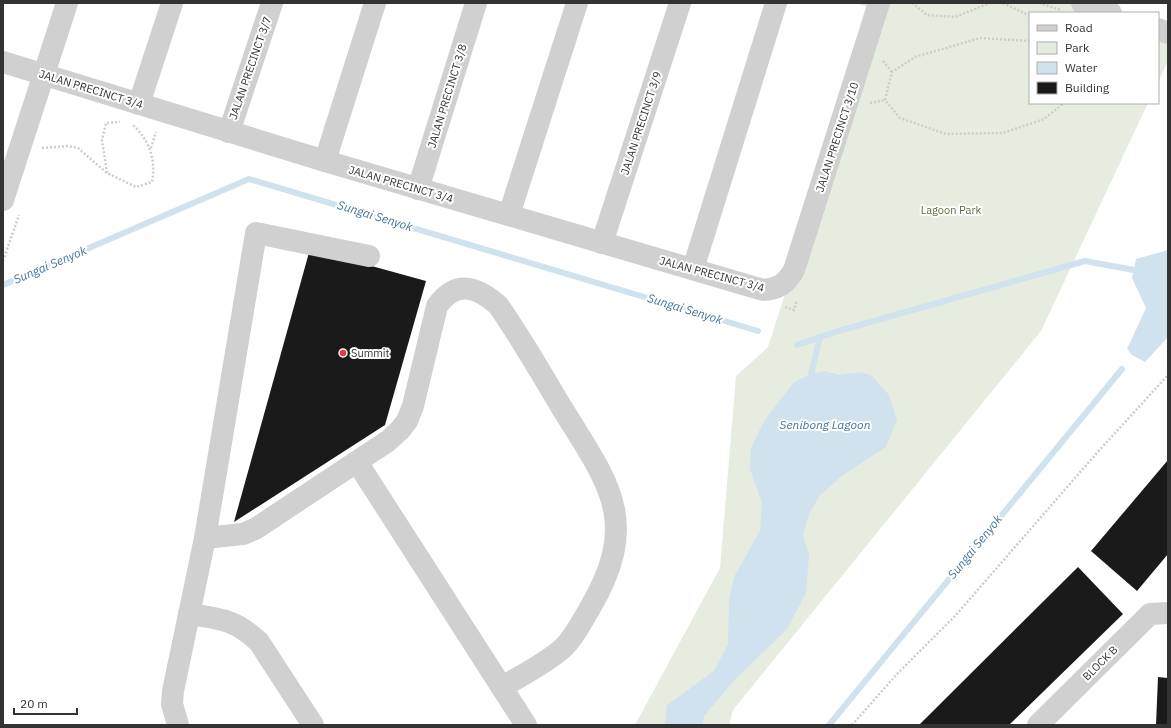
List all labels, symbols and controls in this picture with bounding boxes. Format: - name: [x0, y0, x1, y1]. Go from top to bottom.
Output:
- legend: [1029, 12, 1159, 104]
- street label: JALAN PRECINCT 3/7: [226, 15, 274, 121]
- text: Road: [1065, 20, 1093, 35]
- text: Park: [1065, 40, 1090, 55]
- street label: JALAN PRECINCT 3/8: [425, 42, 469, 150]
- text: Water: [1065, 60, 1098, 75]
- street label: JALAN PRECINCT 3/4: [37, 67, 145, 112]
- street label: JALAN PRECINCT 3/9: [618, 69, 664, 177]
- street label: JALAN PRECINCT 3/10: [813, 80, 861, 194]
- text: Building: [1065, 80, 1110, 95]
- street label: JALAN PRECINCT 3/4: [347, 162, 455, 206]
- water label: Sungai Senyok: [336, 197, 415, 234]
- park label: Lagoon Park: [921, 203, 981, 217]
- water label: Sungai Senyok: [11, 242, 89, 287]
- street label: JALAN PRECINCT 3/4: [658, 253, 766, 295]
- water label: Sungai Senyok: [646, 290, 725, 327]
- place label: Summit: [351, 346, 390, 360]
- marker: Summit: [338, 348, 348, 358]
- water label: Senibong Lagoon: [780, 417, 871, 432]
- water label: Sungai Senyok: [944, 511, 1005, 582]
- street label: BLOCK B: [1080, 643, 1120, 683]
- scale bar: [14, 690, 77, 716]
- text: 20 m: [20, 696, 48, 711]

